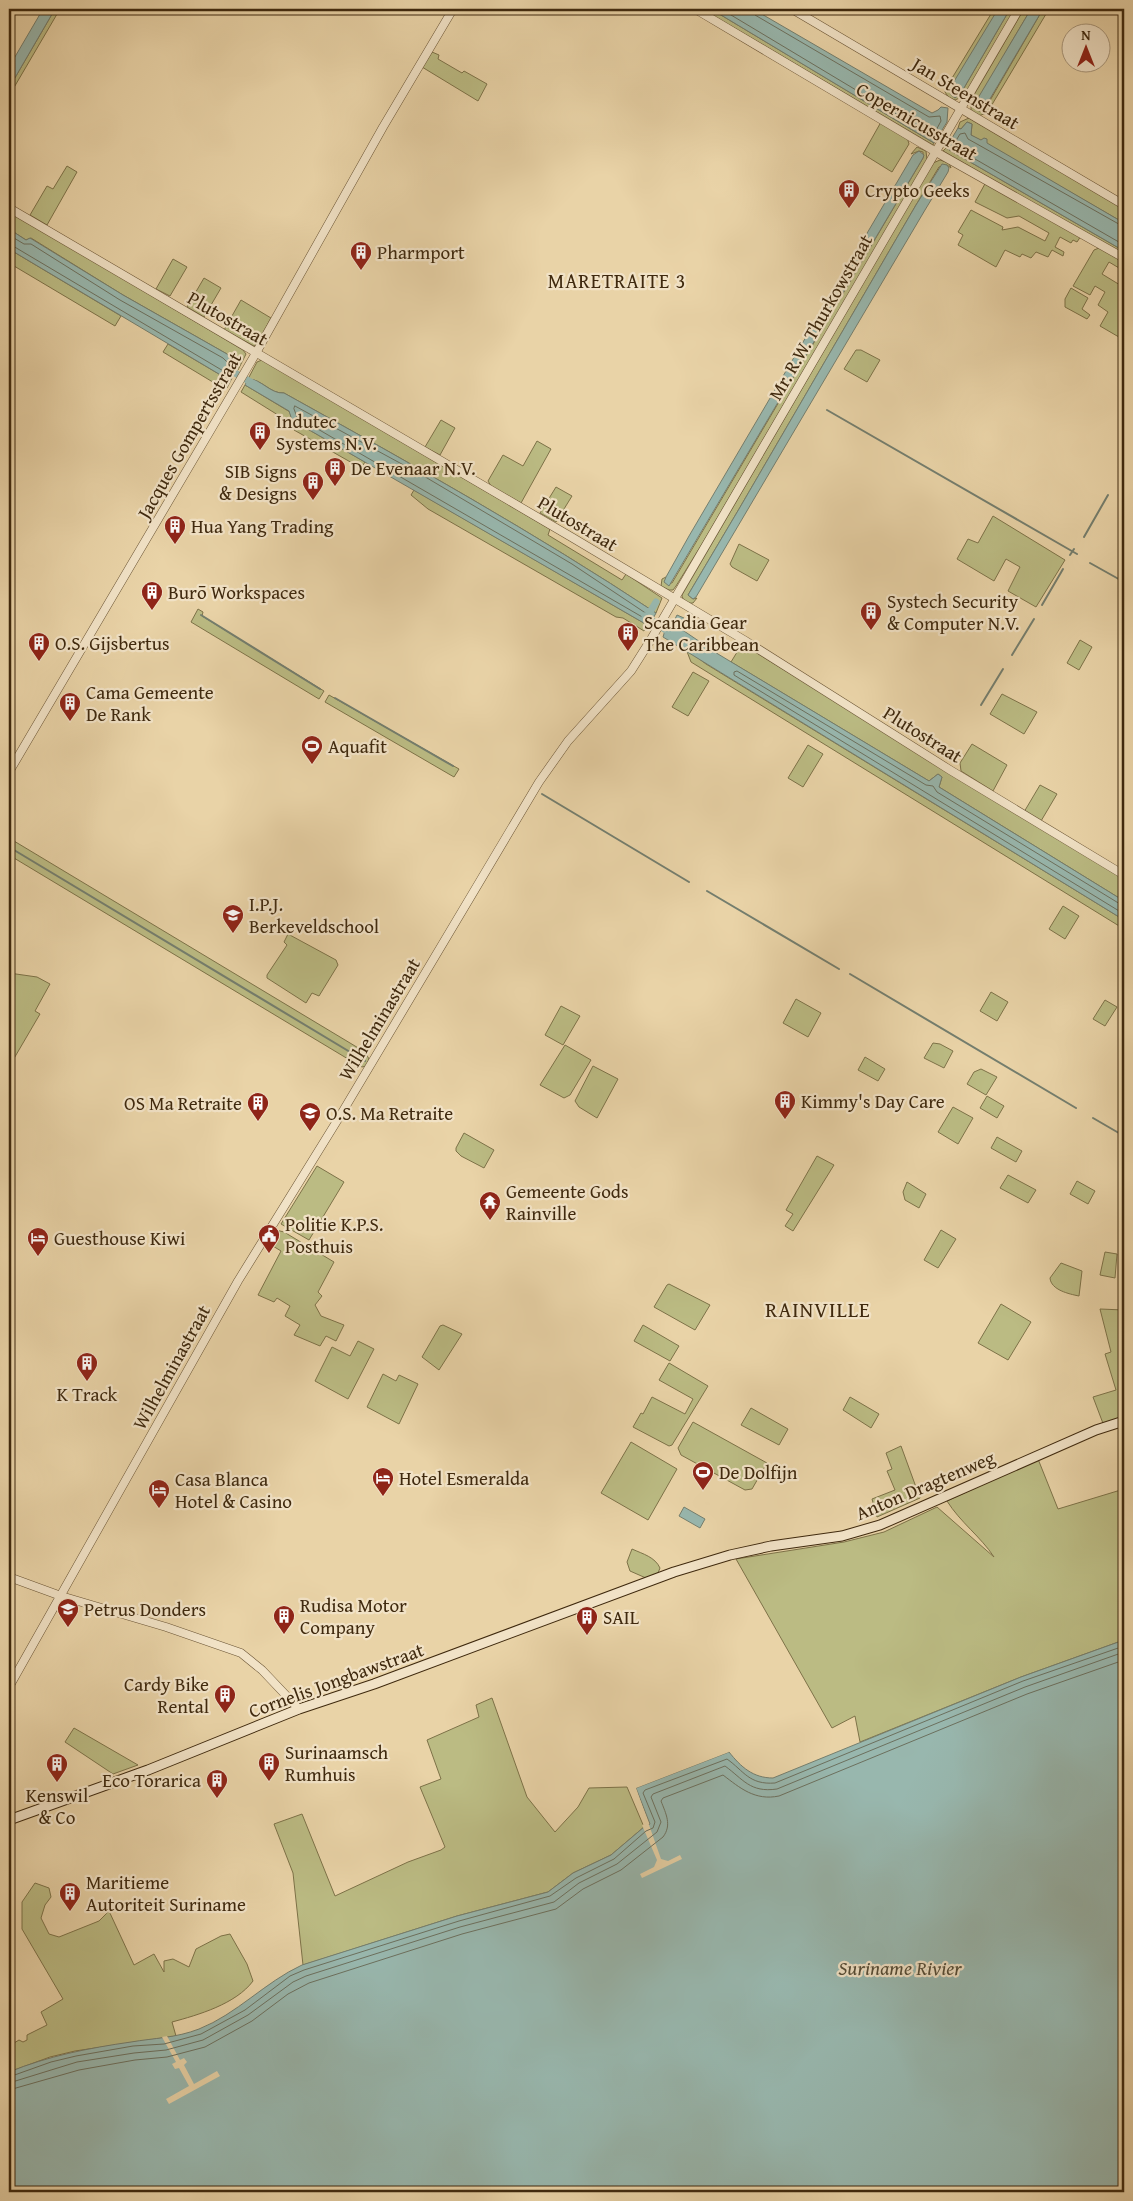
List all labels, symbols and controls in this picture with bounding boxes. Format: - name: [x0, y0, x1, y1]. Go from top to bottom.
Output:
- north arrow: [1060, 22, 1110, 72]
- text: N: [1081, 25, 1091, 45]
- street label: Jan Steenstraat: [905, 49, 1025, 136]
- street label: Copernicusstraat: [851, 75, 983, 167]
- place label: Crypto Geeks: [865, 176, 970, 204]
- building icon: Crypto Geeks: [837, 178, 861, 209]
- street label: Mr. R.W. Thurkowstraat: [761, 229, 879, 405]
- place label: Pharmport: [377, 238, 465, 266]
- building icon: Pharmport: [349, 240, 373, 271]
- district label: MARETRAITE 3: [548, 266, 686, 295]
- street label: Plutostraat: [183, 284, 274, 352]
- street label: Jacques Gompertsstraat: [129, 346, 248, 525]
- place label: Indutec Systems N.V.: [276, 407, 377, 457]
- building icon: Indutec Systems N.V.: [248, 420, 272, 451]
- place label: De Evenaar N.V.: [351, 454, 476, 482]
- building icon: De Evenaar N.V.: [323, 456, 347, 487]
- place label: SIB Signs & Designs: [219, 457, 297, 507]
- building icon: SIB Signs & Designs: [301, 470, 325, 501]
- street label: Plutostraat: [533, 488, 624, 558]
- place label: Hua Yang Trading: [191, 512, 334, 540]
- building icon: Hua Yang Trading: [163, 514, 187, 545]
- place label: Burō Workspaces: [168, 578, 305, 606]
- building icon: Burō Workspaces: [140, 580, 164, 611]
- place label: Systech Security & Computer N.V.: [887, 587, 1019, 637]
- building icon: Systech Security & Computer N.V.: [859, 600, 883, 631]
- place label: Scandia Gear The Caribbean: [644, 608, 759, 658]
- building icon: Scandia Gear The Caribbean: [616, 621, 640, 652]
- place label: O.S. Gijsbertus: [55, 629, 170, 657]
- building icon: O.S. Gijsbertus: [27, 631, 51, 662]
- place label: Cama Gemeente De Rank: [86, 678, 214, 728]
- building icon: Cama Gemeente De Rank: [58, 691, 82, 722]
- street label: Plutostraat: [878, 699, 968, 770]
- place label: Aquafit: [328, 732, 387, 760]
- sports icon: Aquafit: [300, 734, 324, 765]
- place label: I.P.J. Berkeveldschool: [249, 890, 379, 940]
- school or university icon: I.P.J. Berkeveldschool: [221, 903, 245, 934]
- street label: Wilhelminastraat: [331, 952, 427, 1086]
- place label: Kimmy's Day Care: [801, 1087, 945, 1115]
- place label: OS Ma Retraite: [124, 1089, 242, 1117]
- building icon: Kimmy's Day Care: [773, 1089, 797, 1120]
- building icon: OS Ma Retraite: [246, 1091, 270, 1122]
- place label: O.S. Ma Retraite: [326, 1099, 453, 1127]
- school or university icon: O.S. Ma Retraite: [298, 1101, 322, 1132]
- place label: Gemeente Gods Rainville: [506, 1177, 629, 1227]
- temple icon: Gemeente Gods Rainville: [478, 1190, 502, 1221]
- place label: Politie K.P.S. Posthuis: [285, 1210, 383, 1260]
- public building icon: Politie K.P.S. Posthuis: [257, 1223, 281, 1254]
- place label: Guesthouse Kiwi: [54, 1224, 185, 1252]
- hotel icon: Guesthouse Kiwi: [26, 1226, 50, 1257]
- district label: RAINVILLE: [765, 1294, 871, 1325]
- street label: Wilhelminastraat: [125, 1299, 217, 1434]
- building icon: K Track: [75, 1351, 99, 1382]
- place label: K Track: [57, 1380, 118, 1408]
- street label: Anton Dragtenweg: [851, 1443, 999, 1527]
- place label: De Dolfijn: [719, 1458, 798, 1486]
- sports icon: De Dolfijn: [691, 1460, 715, 1491]
- place label: Hotel Esmeralda: [399, 1464, 529, 1492]
- place label: Casa Blanca Hotel & Casino: [175, 1465, 292, 1515]
- hotel icon: Hotel Esmeralda: [371, 1466, 395, 1497]
- hotel icon: Casa Blanca Hotel & Casino: [147, 1478, 171, 1509]
- place label: Rudisa Motor Company: [300, 1591, 407, 1641]
- place label: Petrus Donders: [84, 1595, 206, 1623]
- school or university icon: Petrus Donders: [56, 1597, 80, 1628]
- place label: SAIL: [603, 1603, 639, 1631]
- building icon: Rudisa Motor Company: [272, 1604, 296, 1635]
- building icon: SAIL: [575, 1605, 599, 1636]
- street label: Cornelis Jongbawstraat: [245, 1635, 428, 1725]
- place label: Cardy Bike Rental: [124, 1670, 209, 1720]
- building icon: Cardy Bike Rental: [213, 1683, 237, 1714]
- place label: Surinaamsch Rumhuis: [285, 1738, 389, 1788]
- building icon: Surinaamsch Rumhuis: [257, 1751, 281, 1782]
- building icon: Kenswil & Co: [45, 1752, 69, 1783]
- place label: Eco Torarica: [102, 1766, 201, 1794]
- building icon: Eco Torarica: [205, 1768, 229, 1799]
- place label: Kenswil & Co: [26, 1781, 88, 1831]
- place label: Maritieme Autoriteit Suriname: [86, 1868, 246, 1918]
- building icon: Maritieme Autoriteit Suriname: [58, 1881, 82, 1912]
- water label: Suriname Rivier: [838, 1953, 962, 1982]

